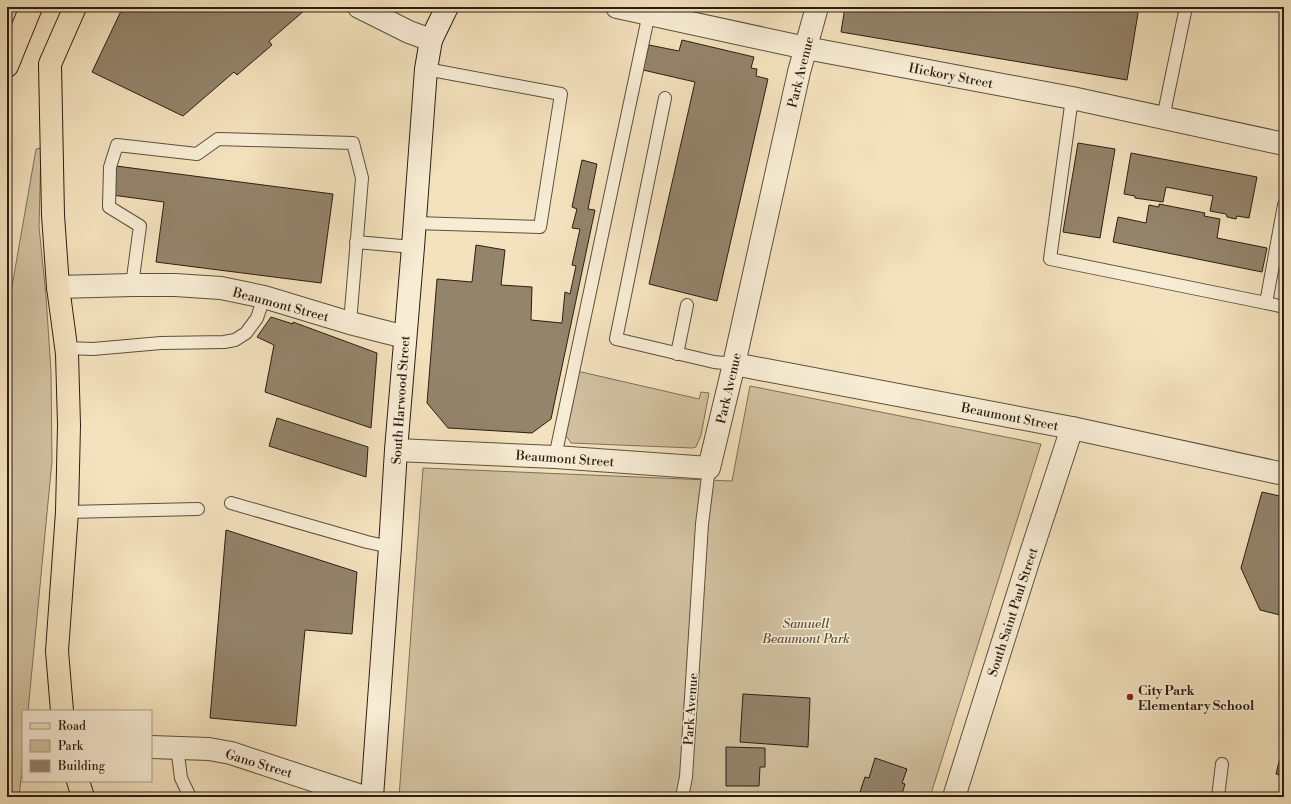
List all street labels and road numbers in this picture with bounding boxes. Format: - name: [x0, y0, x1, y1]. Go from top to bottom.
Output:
- street label: Park Avenue: [784, 35, 818, 109]
- street label: Hickory Street: [907, 60, 995, 92]
- street label: Beaumont Street: [230, 284, 331, 326]
- street label: South Harwood Street: [389, 335, 414, 465]
- street label: Park Avenue: [713, 351, 745, 425]
- street label: Beaumont Street: [959, 400, 1060, 434]
- street label: Beaumont Street: [514, 448, 615, 470]
- street label: South Saint Paul Street: [985, 545, 1042, 679]
- street label: Park Avenue: [680, 672, 702, 746]
- street label: Gano Street: [223, 746, 295, 782]

